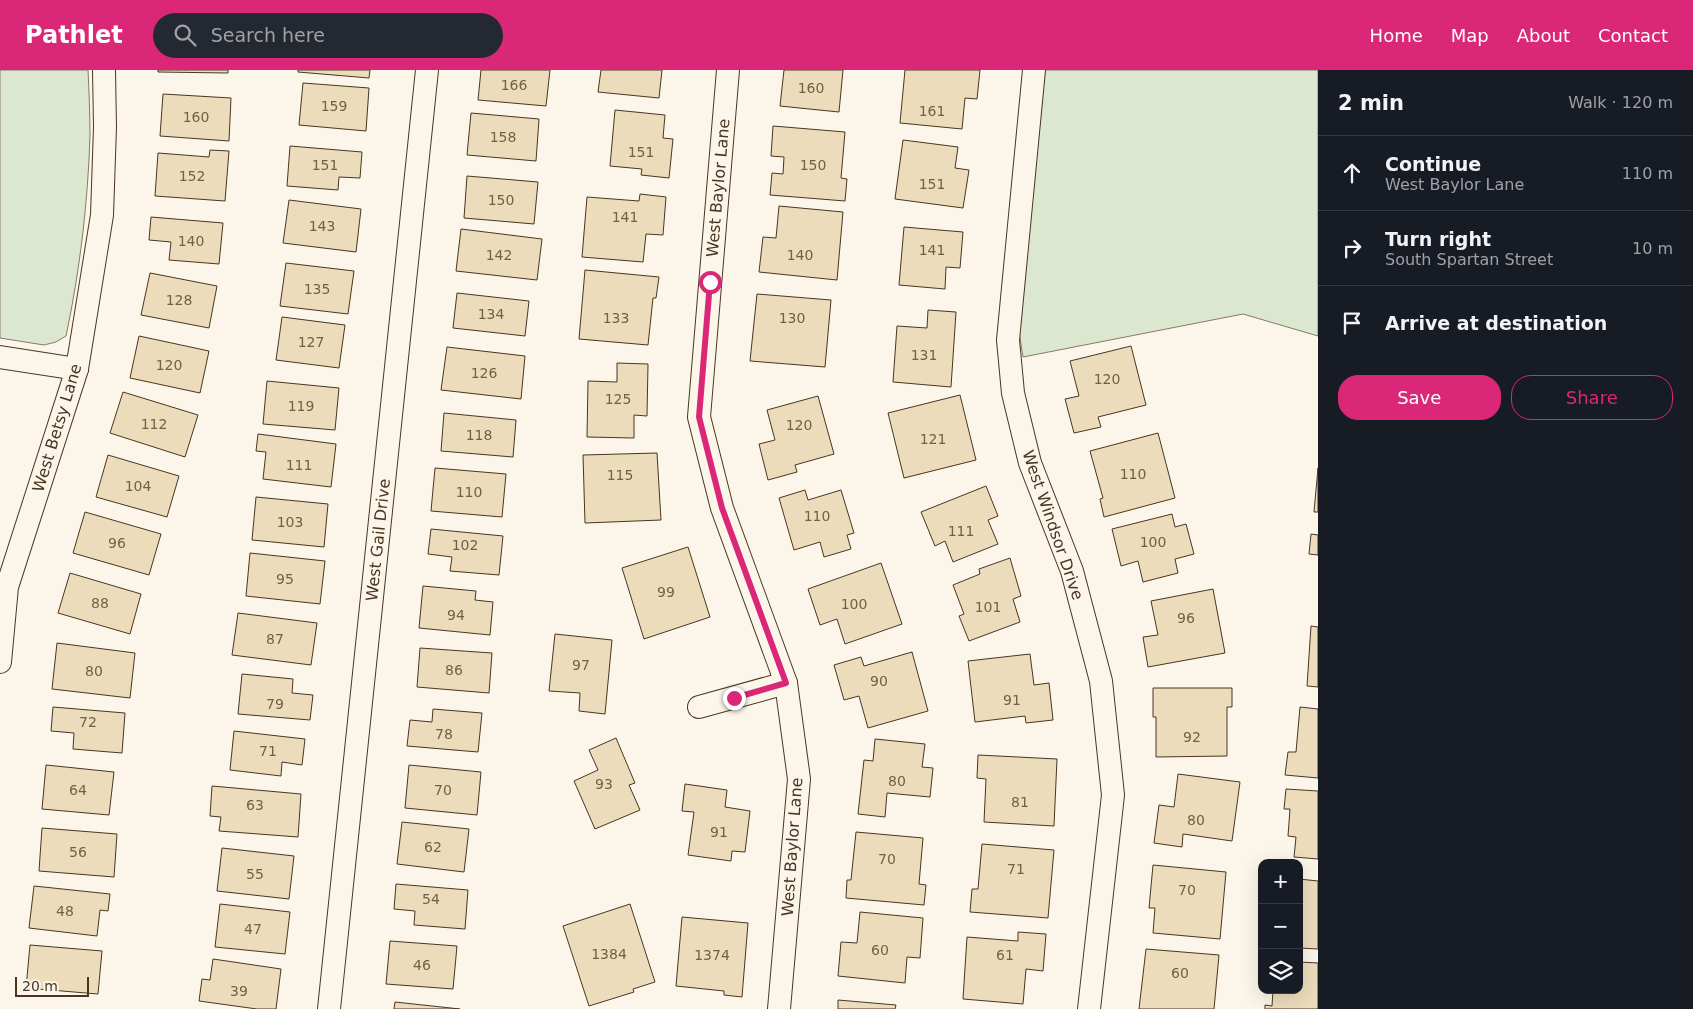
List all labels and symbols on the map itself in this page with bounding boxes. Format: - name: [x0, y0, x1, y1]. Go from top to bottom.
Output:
- house number: 166: [501, 77, 527, 93]
- house number: 160: [798, 80, 824, 96]
- house number: 159: [321, 98, 347, 114]
- house number: 161: [919, 103, 945, 119]
- house number: 160: [183, 109, 209, 125]
- street label: West Baylor Lane: [702, 118, 734, 258]
- house number: 158: [490, 129, 516, 145]
- house number: 151: [628, 144, 654, 160]
- house number: 151: [312, 157, 338, 173]
- house number: 150: [800, 157, 826, 173]
- house number: 152: [179, 168, 205, 184]
- house number: 151: [919, 176, 945, 192]
- house number: 150: [488, 192, 514, 208]
- house number: 141: [612, 209, 638, 225]
- house number: 143: [309, 218, 335, 234]
- house number: 140: [178, 233, 204, 249]
- house number: 141: [919, 242, 945, 258]
- house number: 142: [486, 247, 512, 263]
- house number: 140: [787, 247, 813, 263]
- route start: [699, 271, 722, 294]
- house number: 135: [304, 281, 330, 297]
- house number: 128: [166, 292, 192, 308]
- house number: 134: [478, 306, 504, 322]
- house number: 133: [603, 310, 629, 326]
- house number: 130: [779, 310, 805, 326]
- house number: 127: [298, 334, 324, 350]
- house number: 131: [911, 347, 937, 363]
- house number: 120: [156, 357, 182, 373]
- street label: West Betsy Lane: [28, 362, 86, 494]
- house number: 126: [471, 365, 497, 381]
- house number: 120: [1094, 371, 1120, 387]
- house number: 125: [605, 391, 631, 407]
- house number: 119: [288, 398, 314, 414]
- house number: 112: [141, 416, 167, 432]
- house number: 120: [786, 417, 812, 433]
- house number: 118: [466, 427, 492, 443]
- house number: 121: [920, 431, 946, 447]
- street label: West Windsor Drive: [1018, 448, 1088, 602]
- house number: 111: [286, 457, 312, 473]
- house number: 110: [1120, 466, 1146, 482]
- house number: 115: [607, 467, 633, 483]
- house number: 104: [125, 478, 151, 494]
- street label: West Gail Drive: [362, 478, 394, 602]
- house number: 110: [456, 484, 482, 500]
- house number: 110: [804, 508, 830, 524]
- house number: 103: [277, 514, 303, 530]
- house number: 111: [948, 523, 974, 539]
- house number: 100: [1140, 534, 1166, 550]
- house number: 96: [108, 535, 126, 551]
- house number: 102: [452, 537, 478, 553]
- house number: 95: [276, 571, 294, 587]
- house number: 99: [657, 584, 675, 600]
- house number: 88: [91, 595, 109, 611]
- house number: 100: [841, 596, 867, 612]
- house number: 101: [975, 599, 1001, 615]
- house number: 94: [447, 607, 465, 623]
- house number: 96: [1177, 610, 1195, 626]
- house number: 87: [266, 631, 284, 647]
- house number: 97: [572, 657, 590, 673]
- house number: 86: [445, 662, 463, 678]
- house number: 80: [85, 663, 103, 679]
- house number: 90: [870, 673, 888, 689]
- route end: [723, 687, 746, 710]
- house number: 91: [1003, 692, 1021, 708]
- house number: 79: [266, 696, 284, 712]
- house number: 72: [79, 714, 97, 730]
- house number: 78: [435, 726, 453, 742]
- house number: 92: [1183, 729, 1201, 745]
- house number: 71: [259, 743, 277, 759]
- house number: 80: [888, 773, 906, 789]
- house number: 93: [595, 776, 613, 792]
- street label: West Baylor Lane: [778, 777, 806, 917]
- house number: 64: [69, 782, 87, 798]
- house number: 70: [434, 782, 452, 798]
- house number: 81: [1011, 794, 1029, 810]
- house number: 63: [246, 797, 264, 813]
- house number: 80: [1187, 812, 1205, 828]
- house number: 91: [710, 824, 728, 840]
- house number: 62: [424, 839, 442, 855]
- house number: 56: [69, 844, 87, 860]
- house number: 70: [878, 851, 896, 867]
- house number: 71: [1007, 861, 1025, 877]
- house number: 55: [246, 866, 264, 882]
- house number: 70: [1178, 882, 1196, 898]
- house number: 54: [422, 891, 440, 907]
- house number: 48: [56, 903, 74, 919]
- house number: 47: [244, 921, 262, 937]
- house number: 60: [871, 942, 889, 958]
- house number: 1384: [591, 946, 627, 962]
- house number: 1374: [694, 947, 730, 963]
- house number: 61: [996, 947, 1014, 963]
- house number: 46: [413, 957, 431, 973]
- house number: 60: [1171, 965, 1189, 981]
- scale bar: [15, 974, 89, 997]
- house number: 39: [230, 983, 248, 999]

